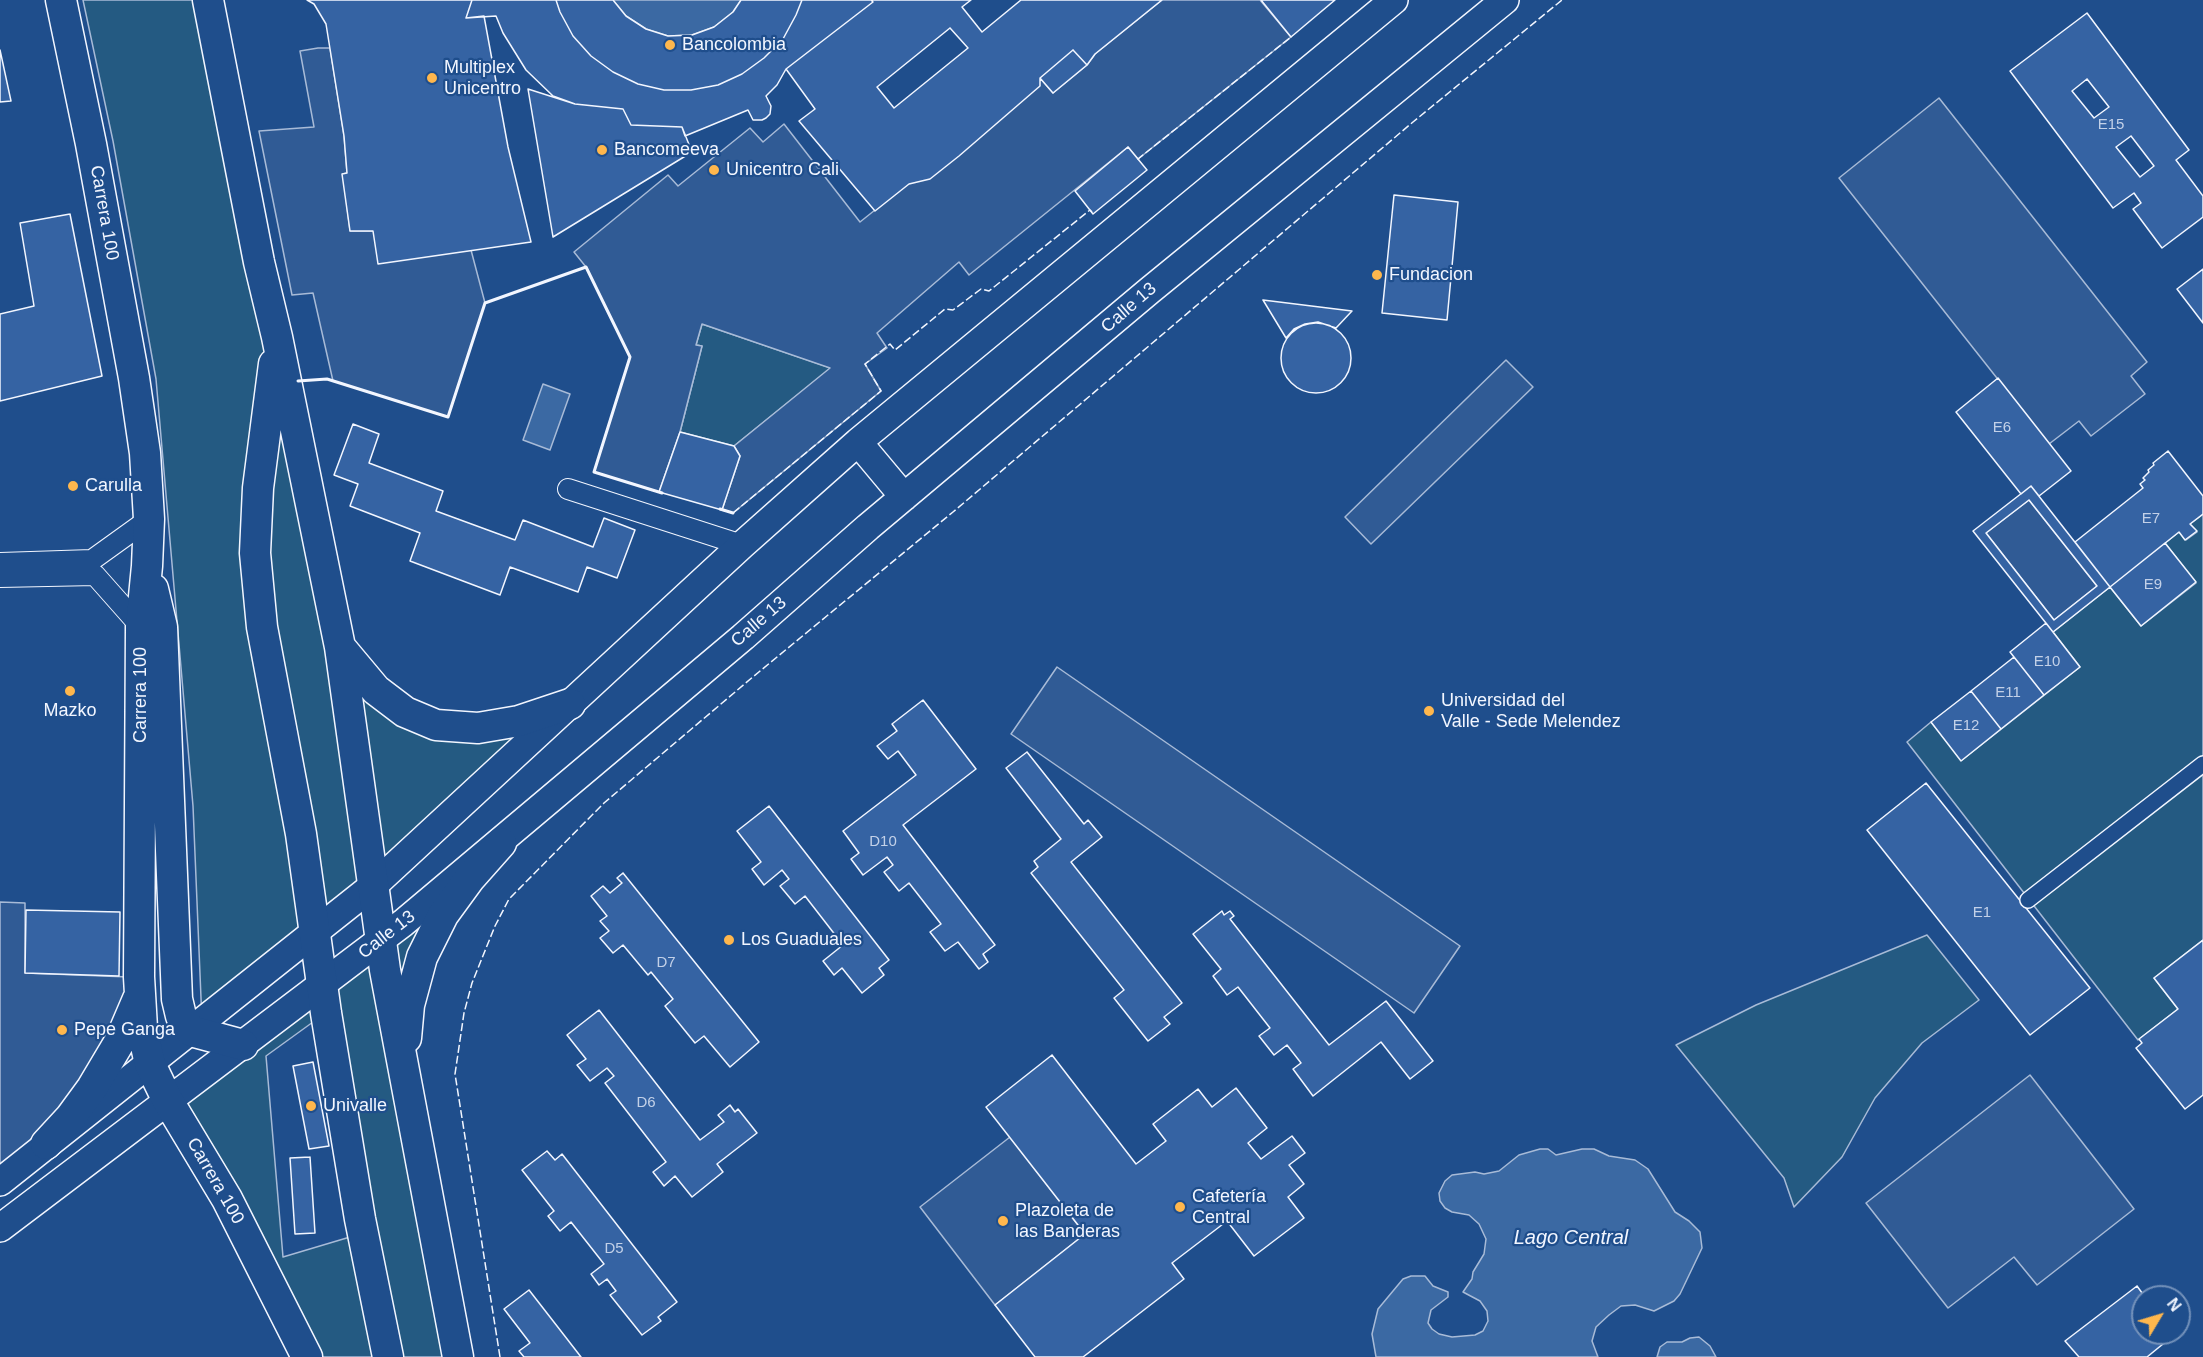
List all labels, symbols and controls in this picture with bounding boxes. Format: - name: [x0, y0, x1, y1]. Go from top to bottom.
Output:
- place label: Bancolombia: [682, 34, 786, 56]
- marker: Bancolombia: [663, 38, 677, 52]
- place label: Multiplex Unicentro: [444, 57, 521, 100]
- marker: Multiplex Unicentro: [425, 71, 439, 85]
- house number: E15: [2098, 116, 2124, 134]
- place label: Bancomeeva: [614, 139, 719, 161]
- marker: Bancomeeva: [595, 143, 609, 157]
- place label: Unicentro Cali: [726, 159, 839, 181]
- marker: Unicentro Cali: [707, 163, 721, 177]
- street label: Carrera 100: [85, 164, 123, 262]
- place label: Fundacion: [1389, 264, 1473, 286]
- marker: Fundacion: [1370, 268, 1384, 282]
- street label: Calle 13: [1097, 278, 1161, 338]
- house number: E6: [1993, 419, 2011, 437]
- place label: Carulla: [85, 475, 142, 497]
- marker: Carulla: [66, 479, 80, 493]
- house number: E7: [2142, 510, 2160, 528]
- house number: E9: [2144, 576, 2162, 594]
- street label: Calle 13: [727, 592, 791, 652]
- street label: Carrera 100: [130, 647, 152, 743]
- house number: E10: [2034, 653, 2060, 671]
- marker: Mazko: [63, 684, 77, 698]
- house number: E11: [1995, 684, 2021, 702]
- place label: Universidad del Valle - Sede Melendez: [1441, 690, 1621, 732]
- place label: Mazko: [43, 700, 97, 722]
- marker: Universidad del Valle - Sede Melendez: [1422, 704, 1436, 718]
- house number: E12: [1953, 717, 1979, 735]
- house number: D10: [869, 833, 897, 851]
- house number: E1: [1973, 904, 1991, 922]
- street label: Calle 13: [354, 906, 420, 964]
- place label: Los Guaduales: [741, 929, 862, 951]
- marker: Los Guaduales: [722, 933, 736, 947]
- house number: D7: [656, 954, 676, 972]
- place label: Pepe Ganga: [74, 1019, 175, 1041]
- marker: Pepe Ganga: [55, 1023, 69, 1037]
- house number: D6: [636, 1094, 656, 1112]
- place label: Univalle: [323, 1095, 387, 1117]
- marker: Univalle: [304, 1099, 318, 1113]
- street label: Carrera 100: [182, 1134, 248, 1228]
- place label: Cafetería Central: [1192, 1186, 1266, 1228]
- place label: Plazoleta de las Banderas: [1015, 1200, 1120, 1242]
- marker: Cafetería Central: [1173, 1200, 1187, 1214]
- marker: Plazoleta de las Banderas: [996, 1214, 1010, 1228]
- water label: Lago Central: [1514, 1226, 1628, 1250]
- house number: D5: [604, 1240, 624, 1258]
- north arrow: [2131, 1285, 2191, 1345]
- text: N: [2164, 1295, 2184, 1315]

